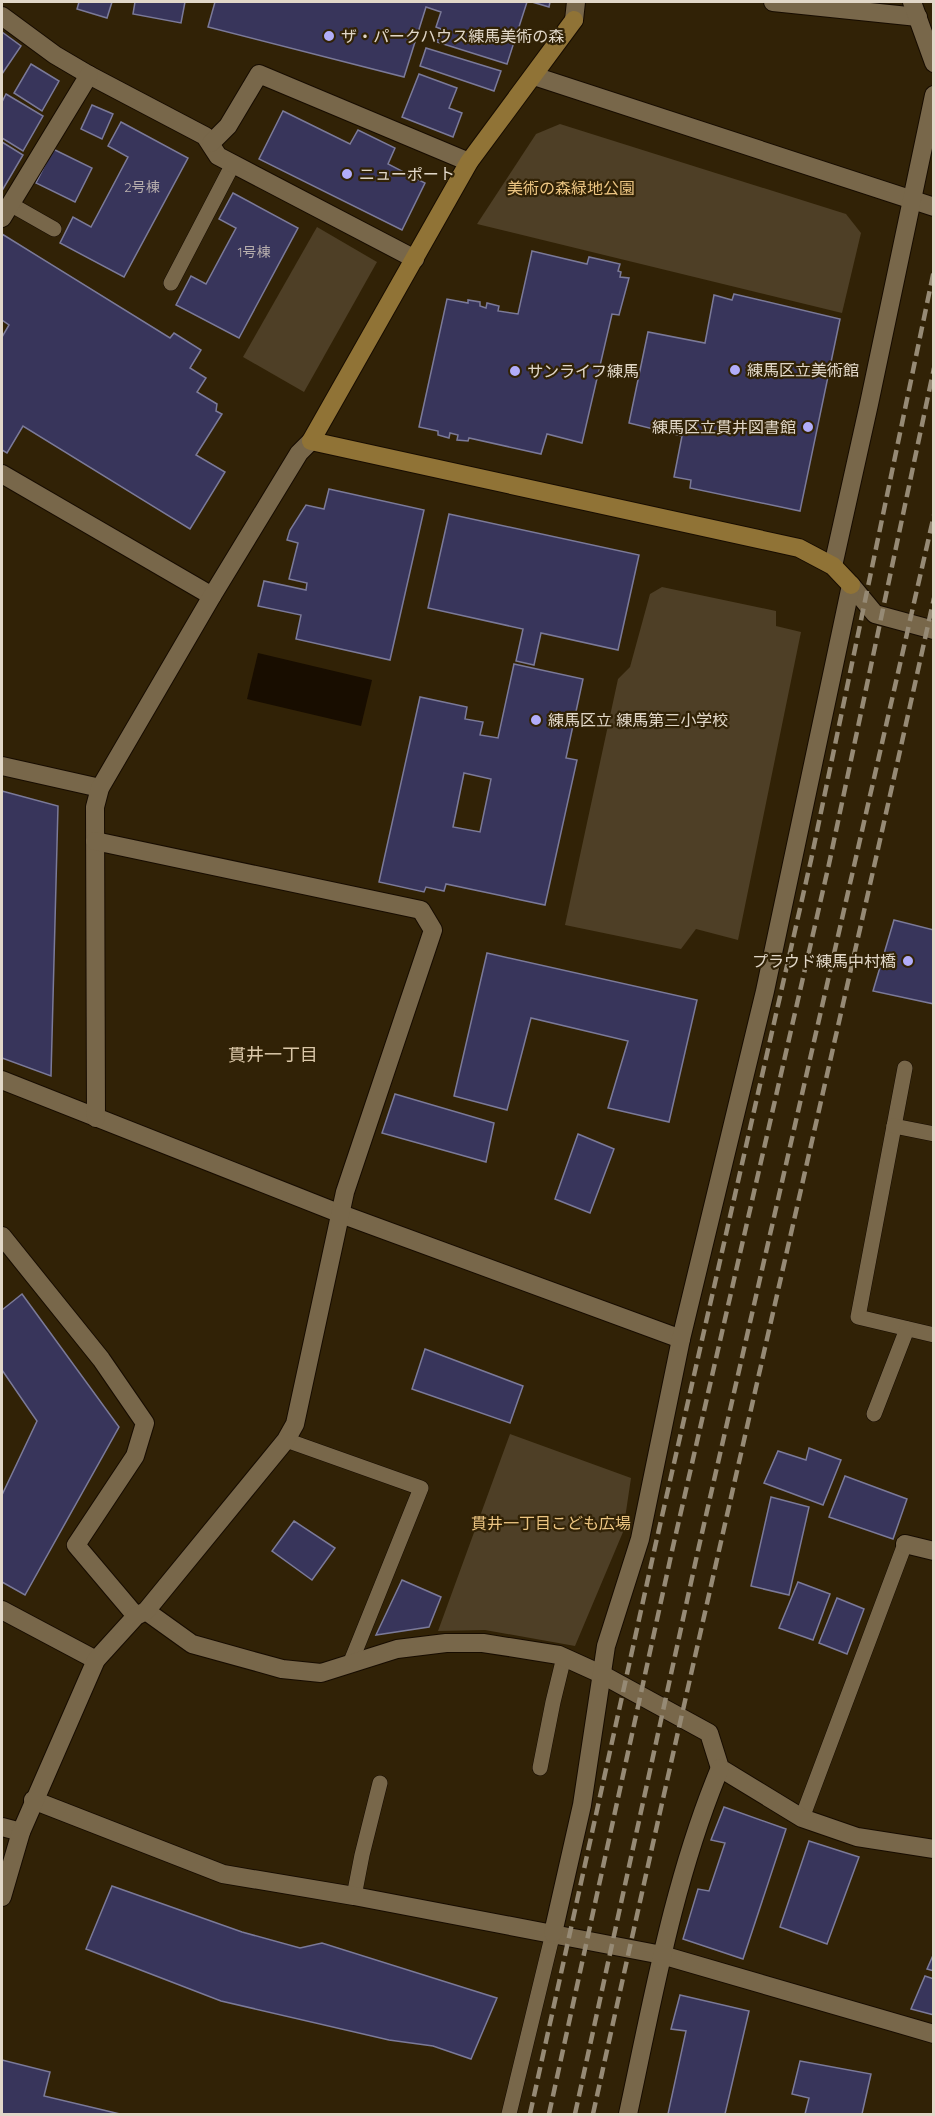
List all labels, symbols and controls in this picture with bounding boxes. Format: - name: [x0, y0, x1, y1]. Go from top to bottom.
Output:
- place label: ザ・パークハウス練馬美術の森: [341, 26, 564, 46]
- marker: ザ・パークハウス練馬美術の森: [322, 29, 336, 43]
- place label: ニューポート: [359, 164, 455, 184]
- marker: ニューポート: [340, 167, 354, 181]
- house number: 2号棟: [124, 178, 160, 196]
- park label: 美術の森緑地公園: [507, 178, 635, 198]
- house number: 1号棟: [237, 243, 271, 261]
- place label: 練馬区立美術館: [747, 360, 859, 380]
- place label: サンライフ練馬: [527, 361, 639, 381]
- marker: 練馬区立美術館: [728, 363, 742, 377]
- marker: サンライフ練馬: [508, 364, 522, 378]
- place label: 練馬区立貫井図書館: [652, 417, 796, 437]
- marker: 練馬区立貫井図書館: [801, 420, 815, 434]
- place label: 練馬区立 練馬第三小学校: [548, 710, 728, 730]
- marker: 練馬区立 練馬第三小学校: [529, 713, 543, 727]
- place label: プラウド練馬中村橋: [752, 951, 896, 971]
- marker: プラウド練馬中村橋: [901, 954, 915, 968]
- district label: 貫井一丁目: [228, 1043, 318, 1066]
- park label: 貫井一丁目こども広場: [471, 1513, 631, 1533]

